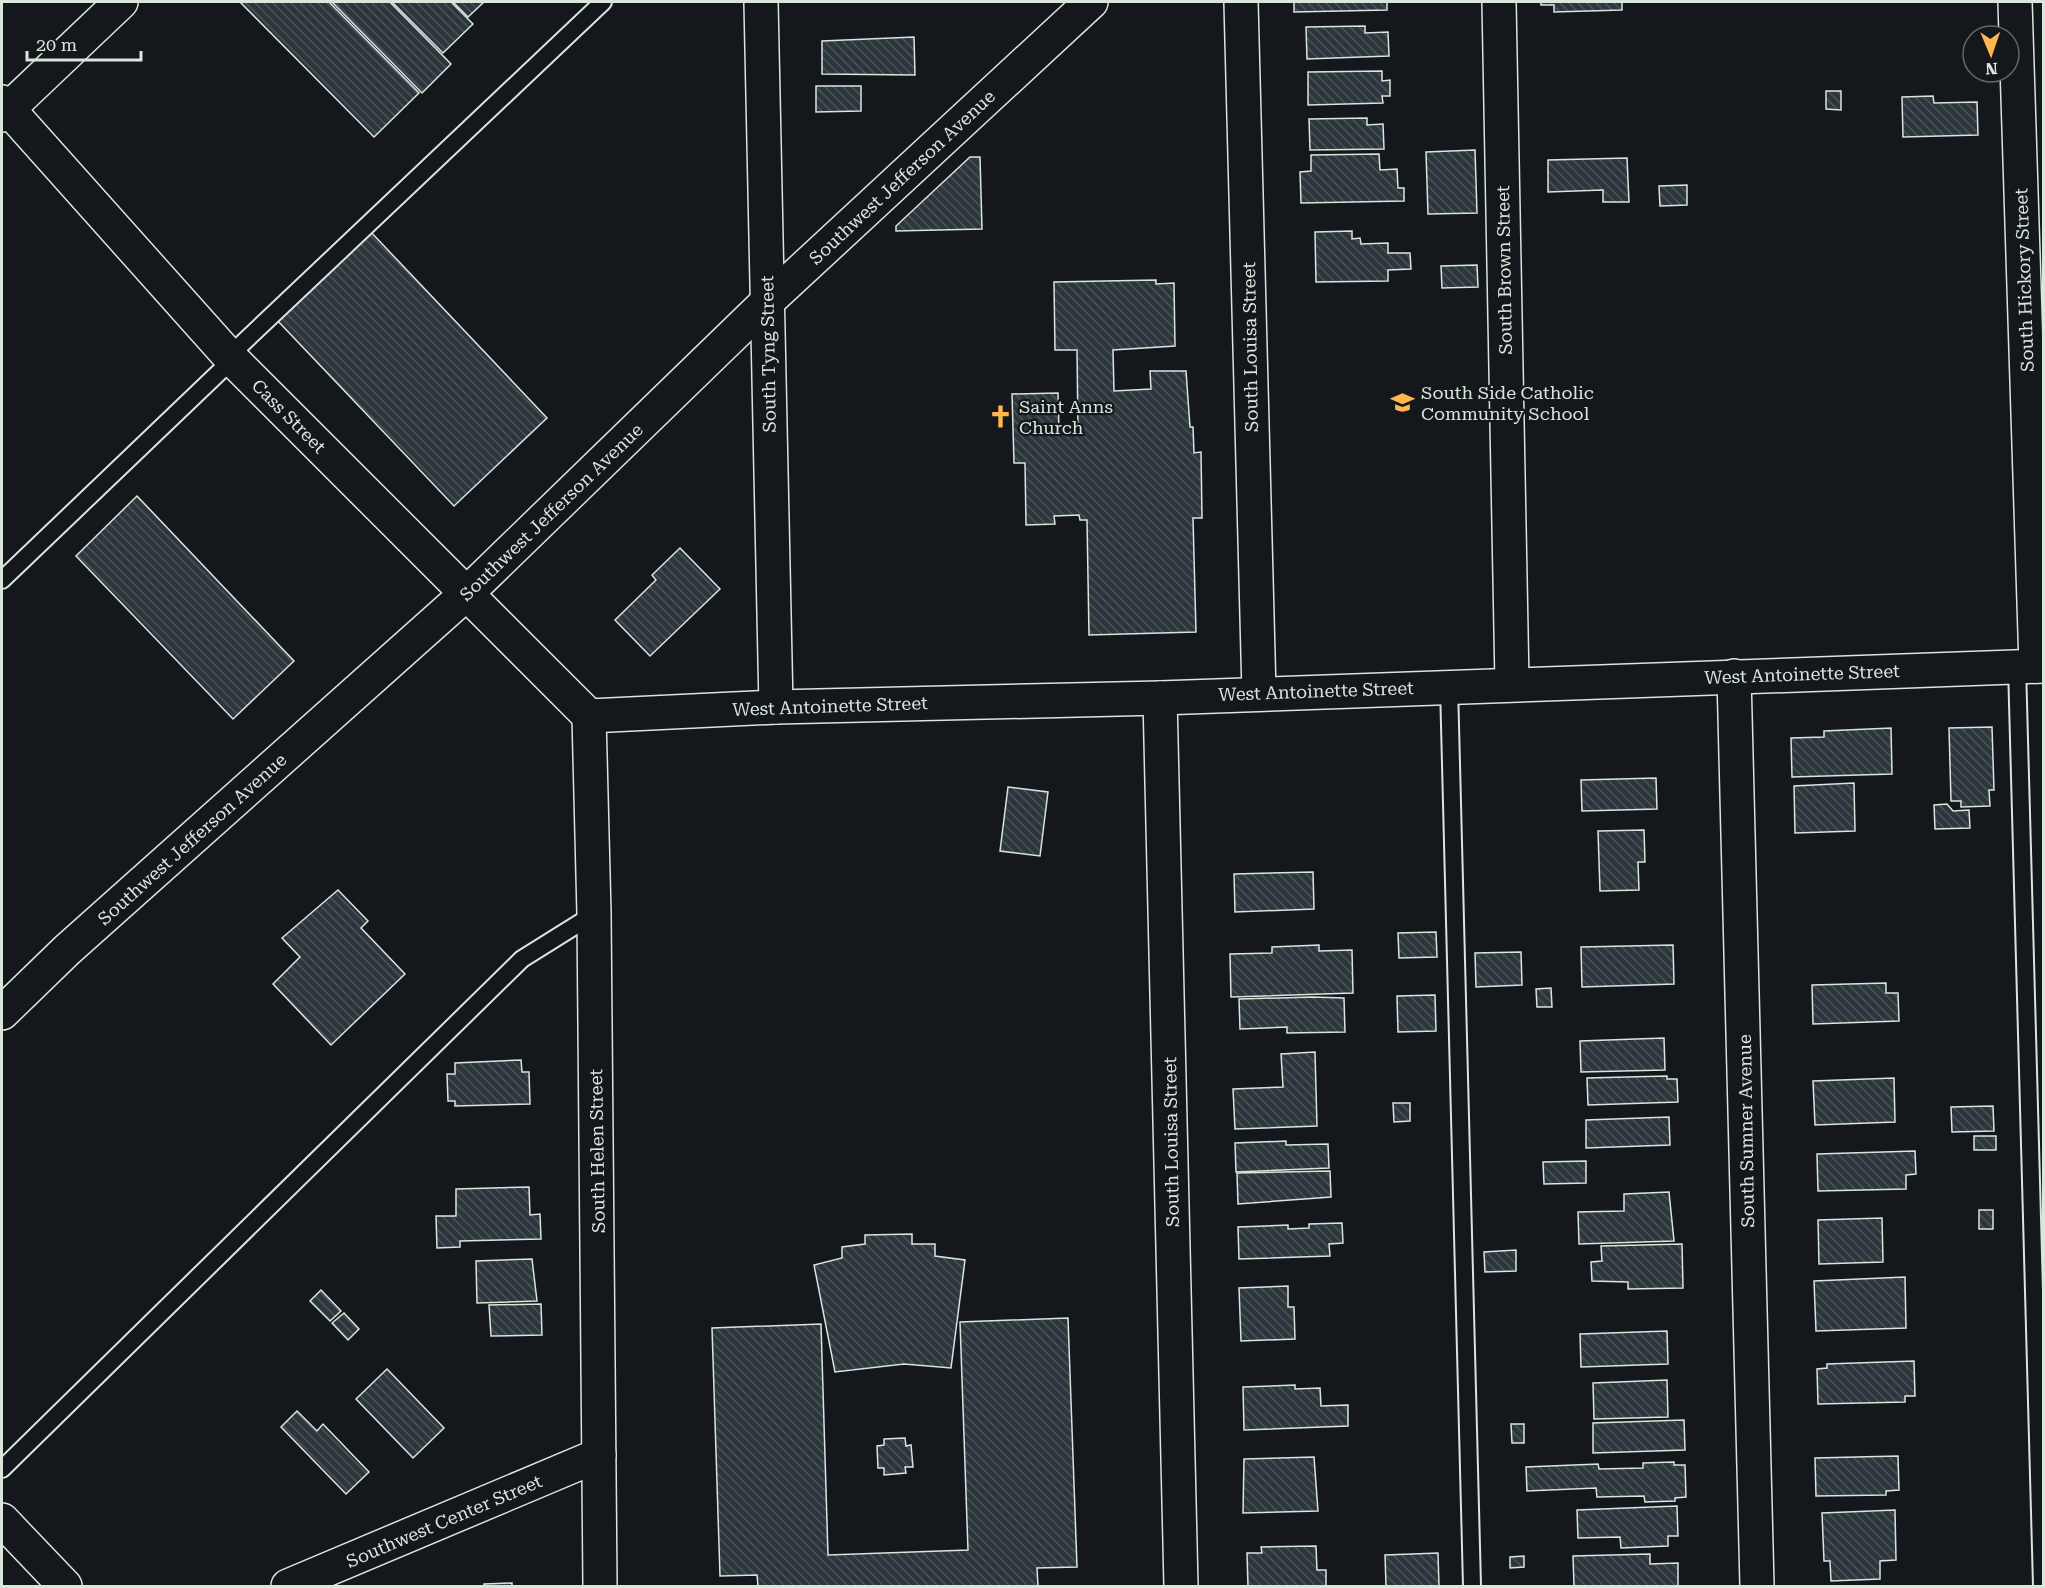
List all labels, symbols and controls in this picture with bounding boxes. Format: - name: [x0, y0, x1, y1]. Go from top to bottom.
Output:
- scale bar: [27, 24, 141, 62]
- north arrow: [1961, 24, 2021, 84]
- text: 20 m: [36, 34, 77, 55]
- text: N: [1985, 59, 1998, 78]
- street label: Southwest Jefferson Avenue: [805, 85, 999, 269]
- street label: South Brown Street: [1492, 185, 1516, 355]
- street label: South Hickory Street: [2010, 187, 2038, 372]
- street label: South Louisa Street: [1238, 261, 1262, 432]
- street label: South Tyng Street: [756, 275, 780, 433]
- street label: Cass Street: [248, 375, 331, 458]
- place label: South Side Catholic Community School: [1421, 382, 1594, 424]
- school or university icon: South Side Catholic Community School: [1390, 389, 1416, 415]
- place label: Saint Anns Church: [1019, 396, 1113, 438]
- church icon: Saint Anns Church: [988, 403, 1014, 429]
- street label: Southwest Jefferson Avenue: [455, 419, 647, 605]
- street label: West Antoinette Street: [1704, 660, 1900, 688]
- street label: West Antoinette Street: [1218, 677, 1414, 705]
- street label: West Antoinette Street: [732, 692, 928, 720]
- street label: Southwest Jefferson Avenue: [93, 749, 291, 929]
- street label: South Sumner Avenue: [1734, 1034, 1758, 1228]
- street label: South Louisa Street: [1159, 1056, 1183, 1227]
- street label: South Helen Street: [585, 1068, 609, 1233]
- street label: Southwest Center Street: [343, 1470, 545, 1572]

